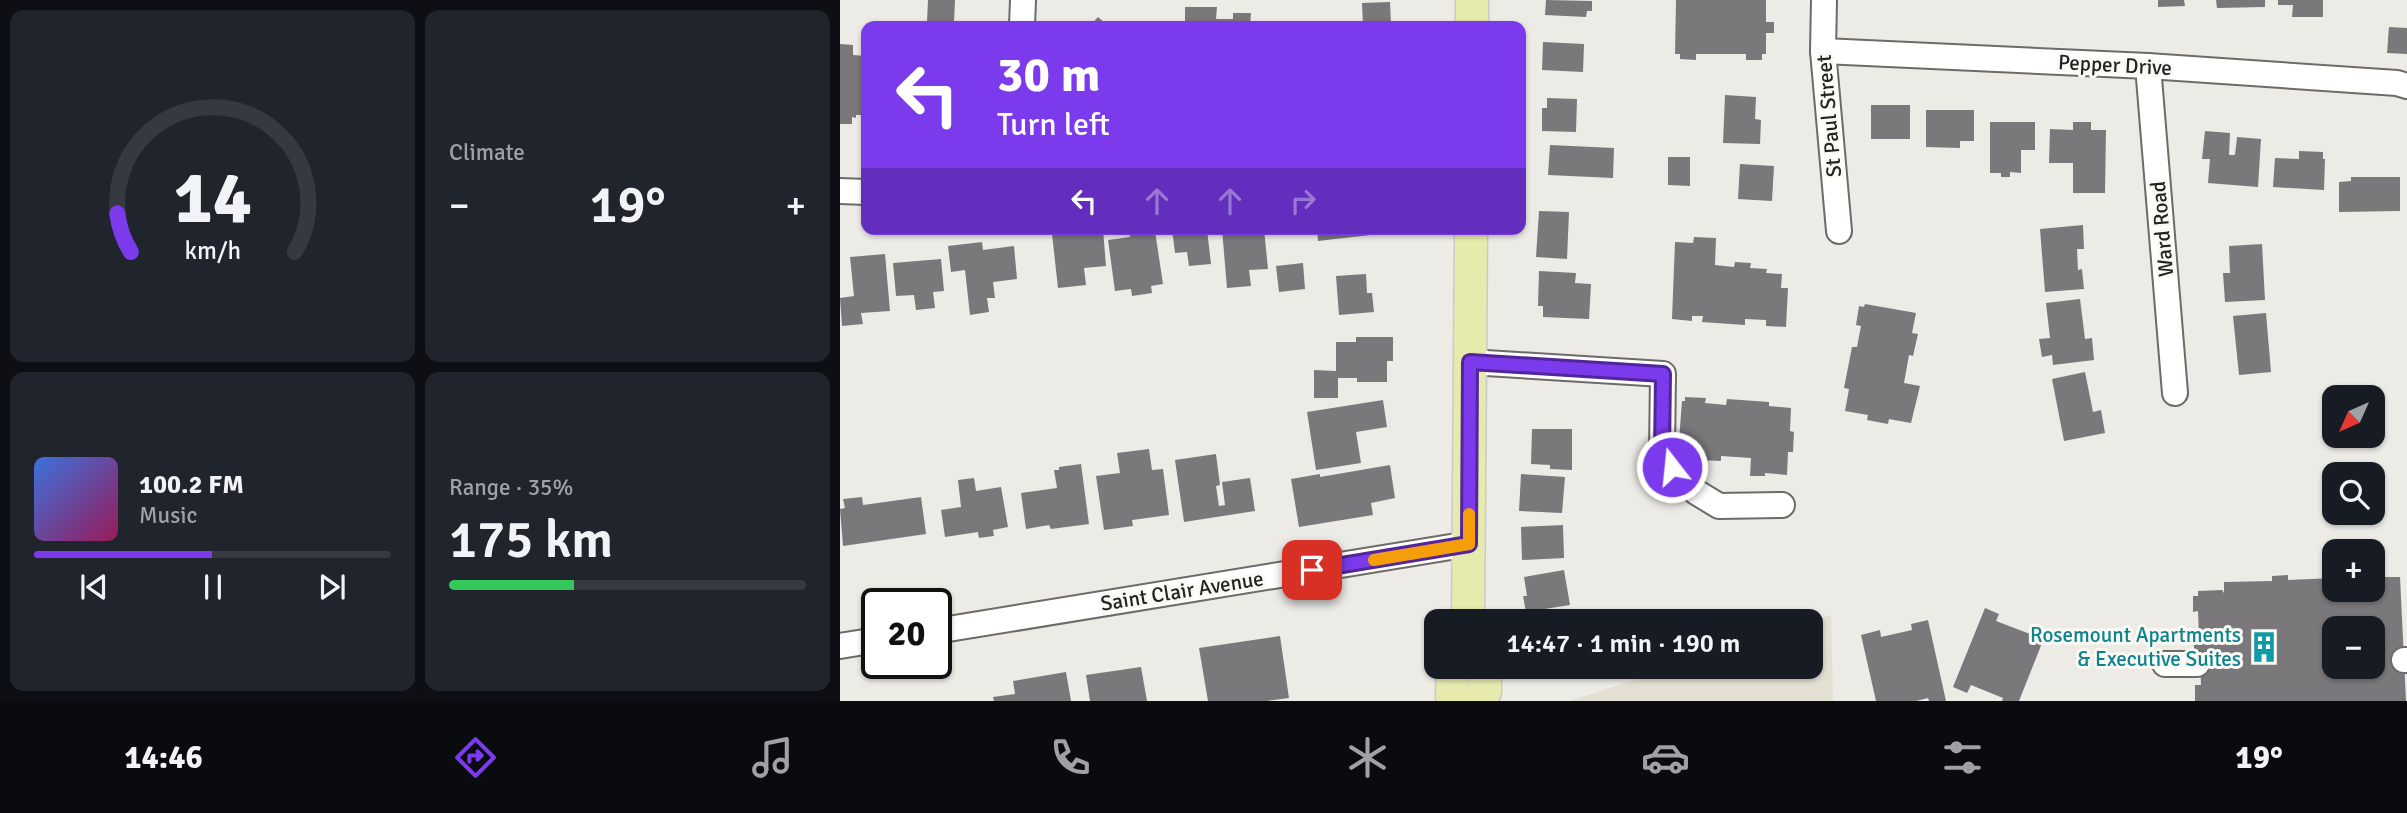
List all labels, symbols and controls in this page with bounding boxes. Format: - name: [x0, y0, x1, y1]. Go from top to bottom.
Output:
- text: 30 m: [997, 45, 1100, 105]
- icon: left: [882, 49, 973, 140]
- street label: Pepper Drive: [2057, 49, 2173, 81]
- street label: St Paul Street: [1811, 54, 1847, 178]
- text: Turn left: [997, 105, 1110, 144]
- text: Climate: [449, 138, 525, 167]
- text: 14: [173, 154, 252, 243]
- text: 19°: [589, 173, 666, 237]
- street label: Ward Road: [2145, 180, 2179, 278]
- text: −: [449, 182, 470, 229]
- text: +: [785, 182, 806, 229]
- icon: left: [1065, 182, 1103, 220]
- icon: ahead: [1138, 182, 1176, 220]
- icon: ahead: [1211, 182, 1249, 220]
- icon: right: [1284, 182, 1322, 220]
- text: km/h: [184, 235, 241, 266]
- north arrow: [2322, 385, 2385, 448]
- map controls: [2322, 385, 2385, 679]
- position arrow: [1635, 430, 1709, 504]
- button: search: [2322, 462, 2385, 525]
- text: 100.2 FM: [139, 469, 244, 501]
- text: Range · 35%: [449, 473, 573, 502]
- text: Music: [139, 501, 197, 530]
- text: 175 km: [449, 508, 613, 572]
- button: +: [2322, 539, 2385, 602]
- pin: [1282, 540, 1342, 600]
- icon: arrive: [1293, 551, 1331, 589]
- street label: Saint Clair Avenue: [1099, 565, 1265, 617]
- icon: previous: [75, 568, 113, 606]
- icon: pause: [194, 568, 232, 606]
- icon: next: [313, 568, 351, 606]
- speed limit sign: 20: [861, 588, 952, 679]
- button: −: [2322, 616, 2385, 679]
- place label: Rosemount Apartments & Executive Suites: [2030, 622, 2241, 672]
- text: 14:47 · 1 min · 190 m: [1507, 628, 1740, 660]
- building icon: Rosemount Apartments & Executive Suites: [2247, 630, 2281, 664]
- icon: directions: [451, 733, 500, 782]
- icon: music: [748, 733, 797, 782]
- icon: phone: [1046, 733, 1095, 782]
- icon: climate: [1343, 733, 1392, 782]
- icon: car: [1641, 733, 1690, 782]
- icon: filters: [1938, 733, 1987, 782]
- text: 14:46: [124, 738, 203, 777]
- text: 19°: [2235, 738, 2283, 777]

